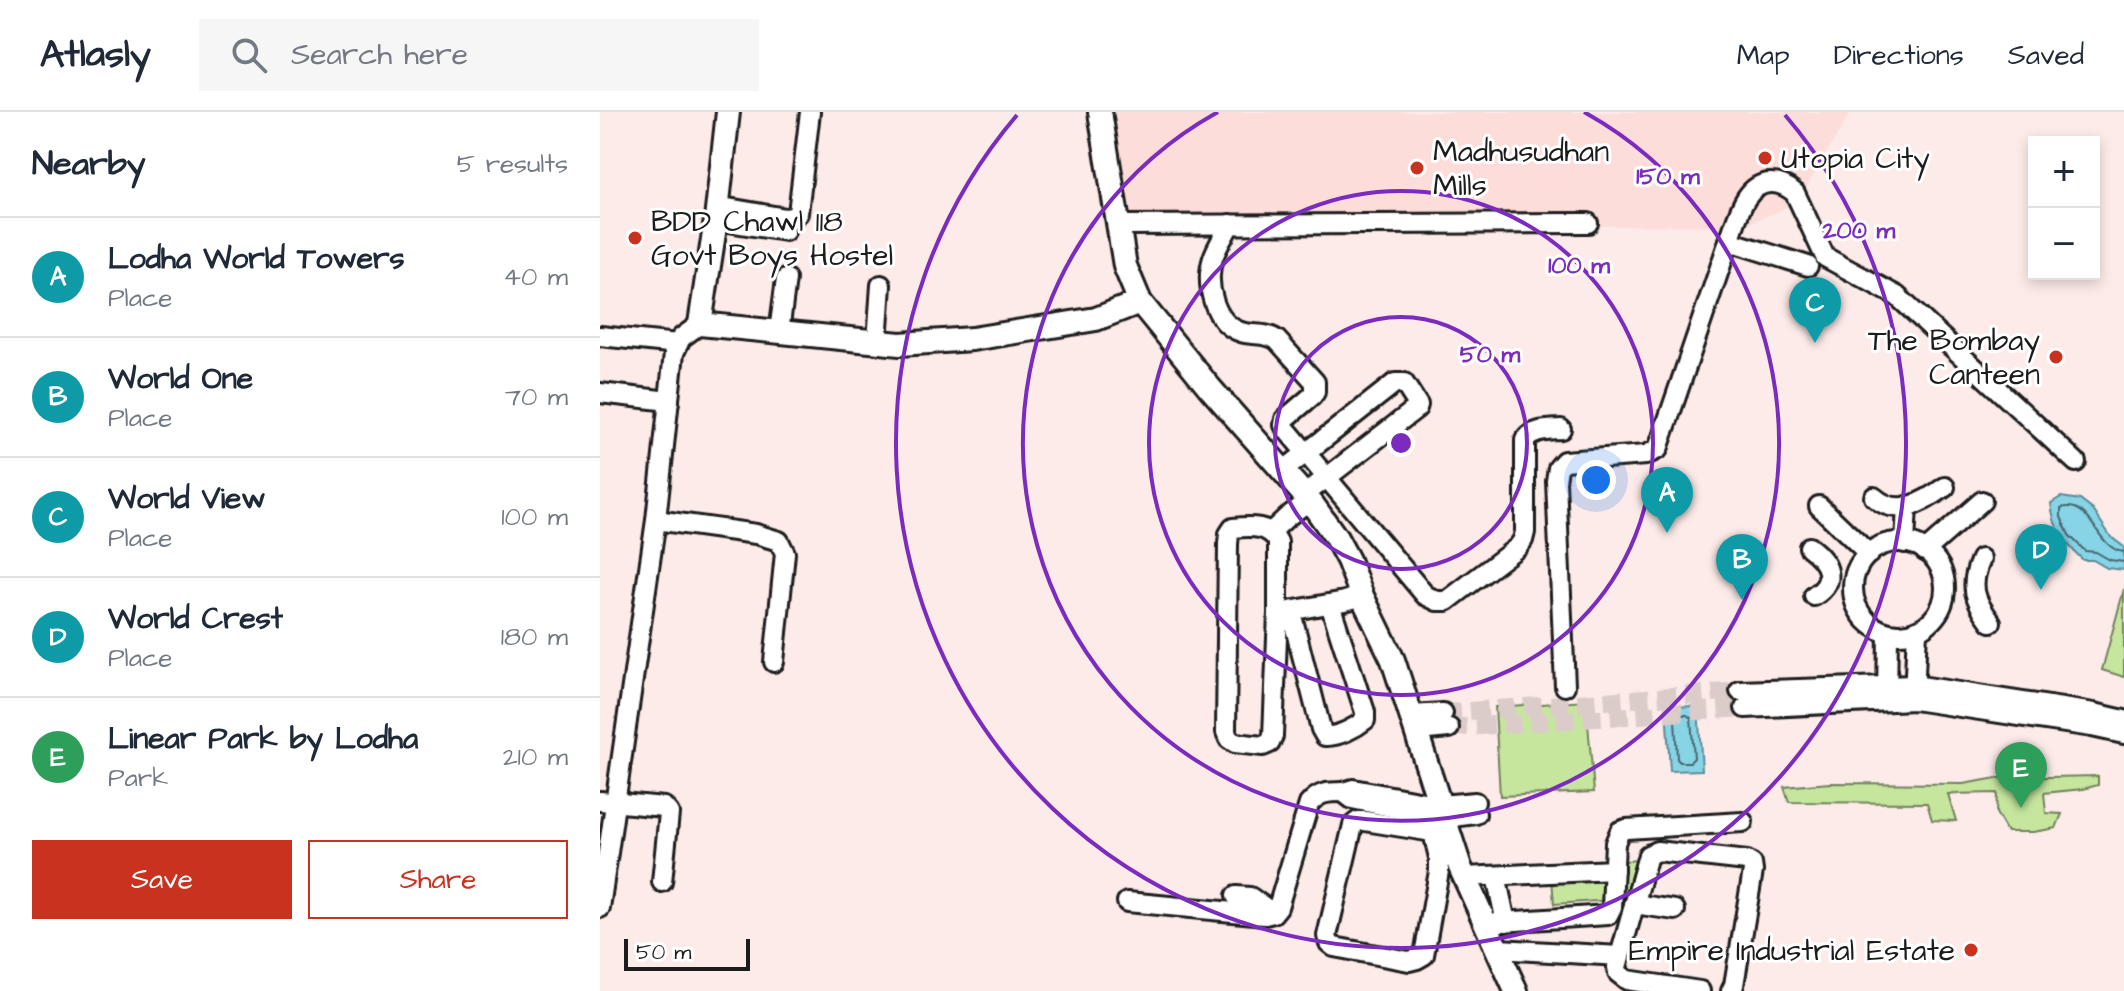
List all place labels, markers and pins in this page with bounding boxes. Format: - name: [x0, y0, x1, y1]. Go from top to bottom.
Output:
- place label: Madhusudhan Mills: [1433, 131, 1609, 207]
- place label: Utopia City: [1781, 138, 1930, 181]
- marker: Utopia City: [1756, 149, 1774, 167]
- marker: Madhusudhan Mills: [1408, 159, 1426, 177]
- place label: BDD Chawl 118 Govt Boys Hostel: [651, 201, 893, 278]
- marker: BDD Chawl 118 Govt Boys Hostel: [626, 229, 644, 247]
- pin: C: [1789, 277, 1841, 343]
- place label: The Bombay Canteen: [1868, 320, 2040, 396]
- marker: The Bombay Canteen: [2047, 348, 2065, 366]
- centre of rings: [1387, 429, 1415, 457]
- pin: A: [1641, 467, 1693, 533]
- pin: D: [2015, 524, 2067, 590]
- pin: B: [1716, 534, 1768, 600]
- pin: E: [1995, 742, 2047, 808]
- place label: Empire Industrial Estate: [1629, 930, 1955, 972]
- marker: Empire Industrial Estate: [1962, 941, 1980, 959]

